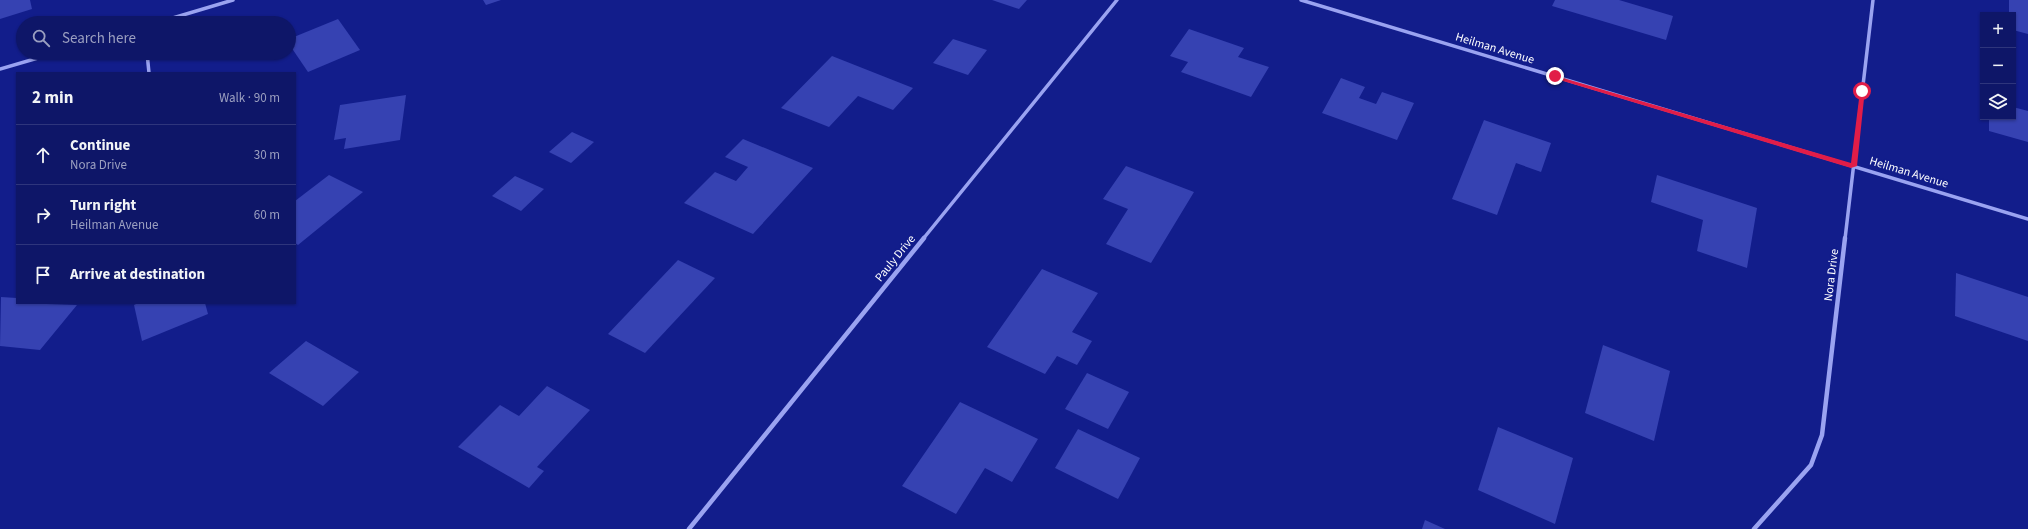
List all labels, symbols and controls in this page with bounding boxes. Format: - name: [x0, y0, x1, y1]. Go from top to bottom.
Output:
- map controls: [1980, 12, 2016, 120]
- button: +: [1980, 12, 2016, 48]
- search box: [16, 16, 296, 60]
- icon: search: [30, 27, 52, 49]
- text: Search here: [62, 28, 136, 49]
- street label: Heilman Avenue: [1453, 28, 1536, 69]
- button: −: [1980, 48, 2016, 84]
- route end: [1546, 67, 1564, 85]
- route start: [1853, 82, 1871, 100]
- button: layers: [1980, 84, 2016, 120]
- text: 2 min: [32, 86, 73, 110]
- text: Walk · 90 m: [219, 89, 280, 107]
- text: Continue: [70, 135, 130, 156]
- icon: ahead: [32, 144, 54, 166]
- text: 30 m: [254, 146, 280, 164]
- street label: Heilman Avenue: [1867, 152, 1950, 193]
- text: Nora Drive: [70, 156, 127, 174]
- text: Turn right: [70, 195, 136, 216]
- icon: right: [32, 204, 54, 226]
- text: 60 m: [254, 206, 280, 224]
- text: Heilman Avenue: [70, 216, 159, 234]
- street label: Pauly Drive: [871, 231, 920, 285]
- street label: Nora Drive: [1820, 248, 1843, 302]
- icon: arrive: [32, 264, 54, 286]
- text: Arrive at destination: [70, 264, 205, 285]

